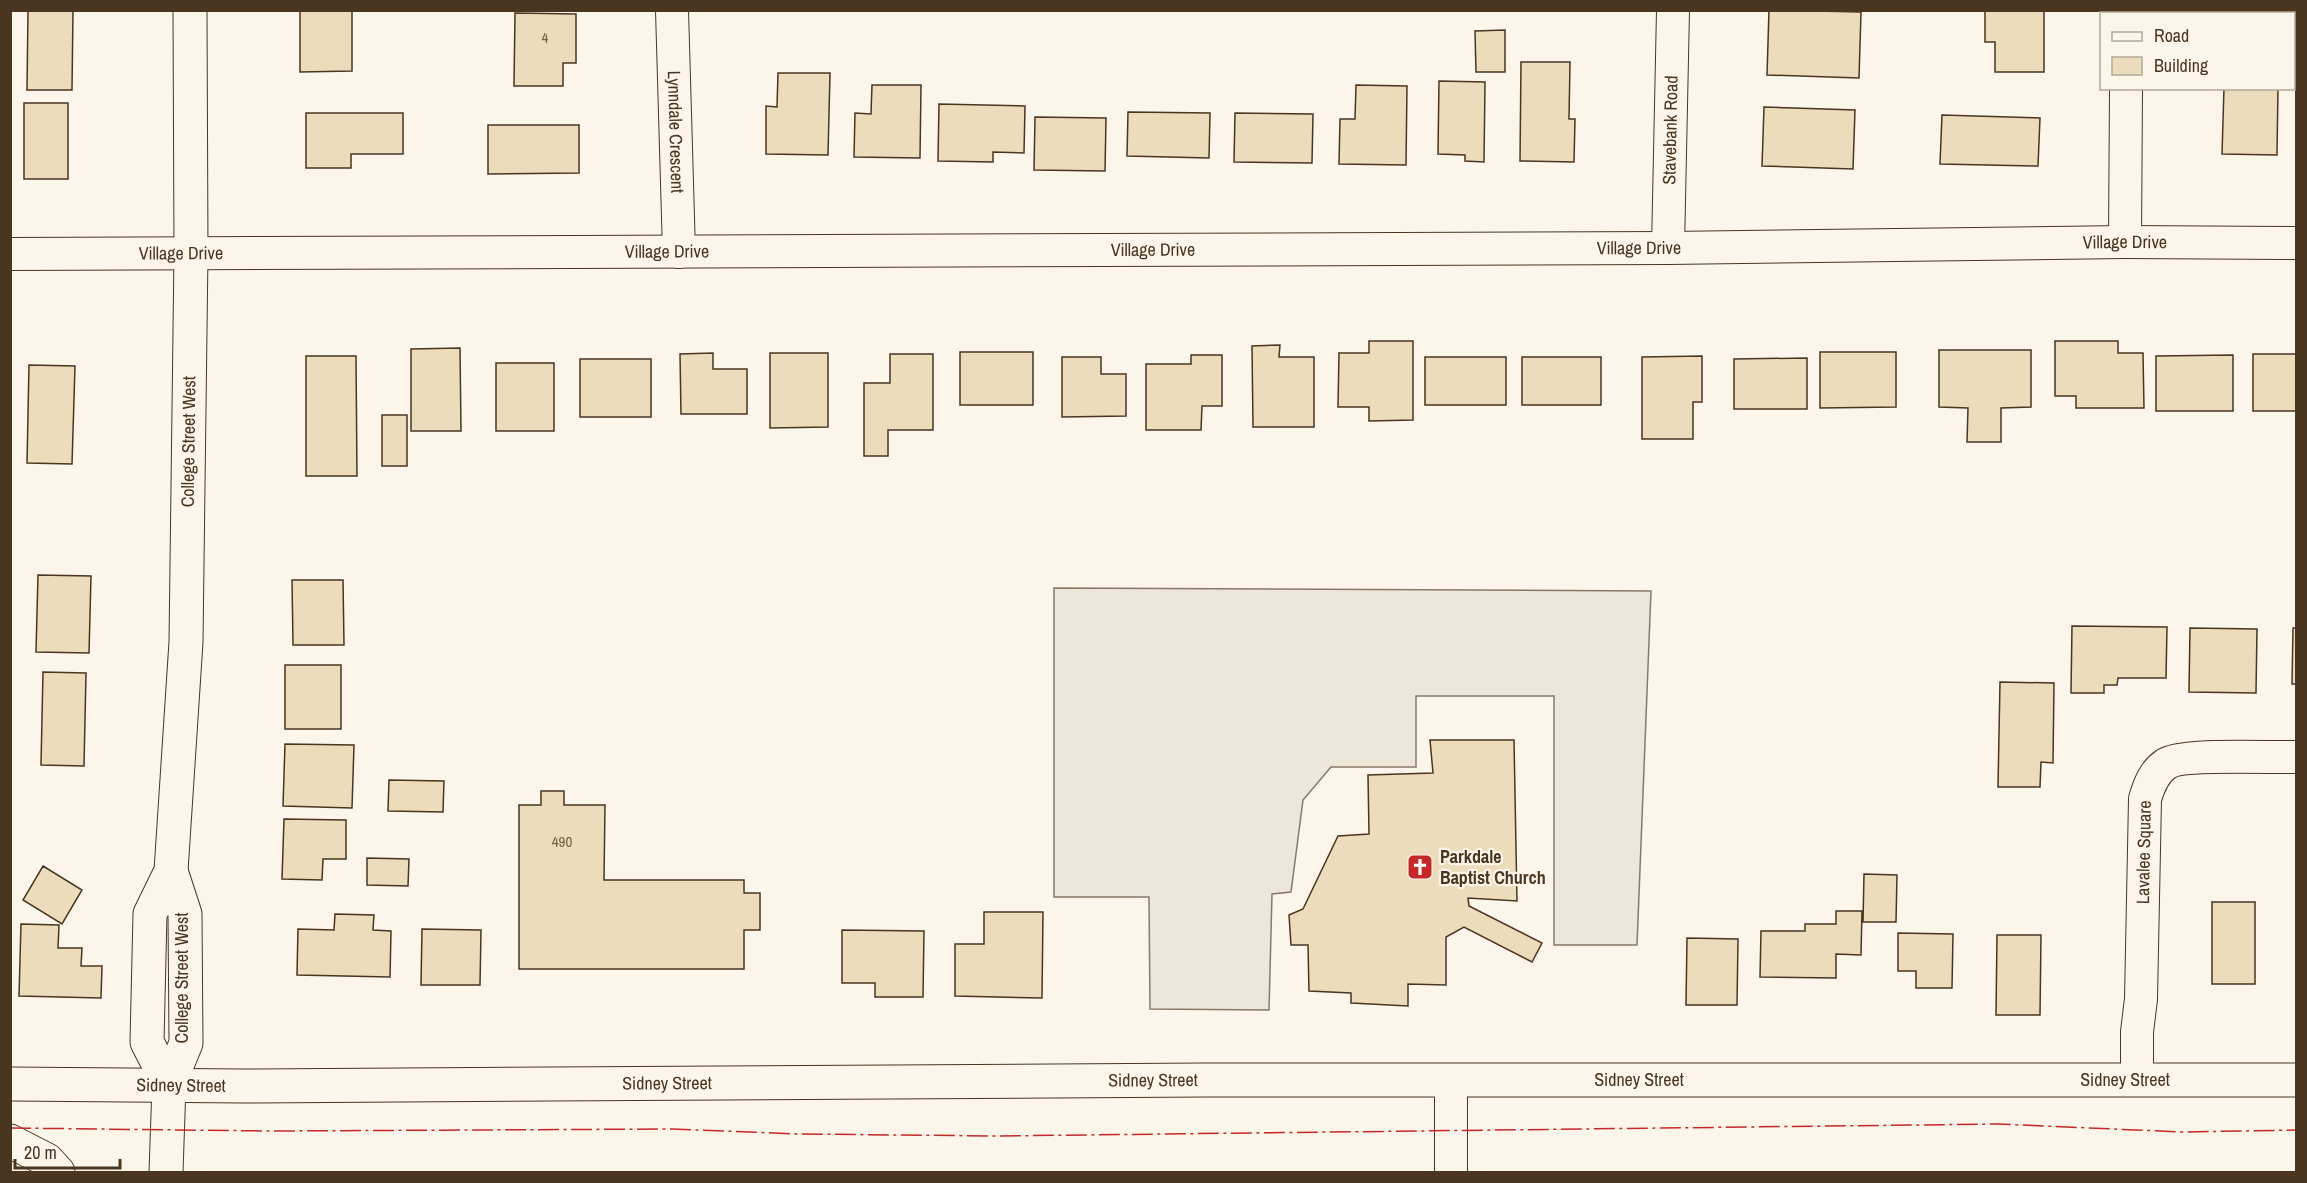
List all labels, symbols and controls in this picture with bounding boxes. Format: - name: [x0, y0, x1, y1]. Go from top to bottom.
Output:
- legend: [2100, 12, 2295, 90]
- text: Road: [2154, 23, 2189, 48]
- house number: 4: [542, 27, 549, 48]
- text: Building: [2154, 53, 2209, 78]
- street label: Lynndale Crescent: [662, 70, 690, 194]
- street label: Stavebank Road: [1656, 75, 1684, 185]
- street label: Village Drive: [2083, 229, 2167, 255]
- street label: Village Drive: [1597, 235, 1681, 260]
- street label: Village Drive: [1111, 237, 1195, 262]
- street label: Village Drive: [625, 238, 709, 264]
- street label: Village Drive: [139, 240, 223, 266]
- street label: College Street West: [175, 376, 201, 507]
- street label: Lavalee Square: [2130, 800, 2157, 904]
- house number: 490: [552, 831, 572, 852]
- place label: Parkdale Baptist Church: [1440, 844, 1546, 890]
- church icon: Parkdale Baptist Church: [1405, 852, 1435, 882]
- street label: College Street West: [169, 912, 194, 1044]
- street label: Sidney Street: [1108, 1067, 1198, 1093]
- street label: Sidney Street: [1594, 1067, 1684, 1092]
- street label: Sidney Street: [2080, 1067, 2170, 1092]
- street label: Sidney Street: [622, 1070, 712, 1096]
- street label: Sidney Street: [136, 1072, 226, 1098]
- scale bar: [15, 1132, 120, 1170]
- text: 20 m: [24, 1140, 57, 1165]

